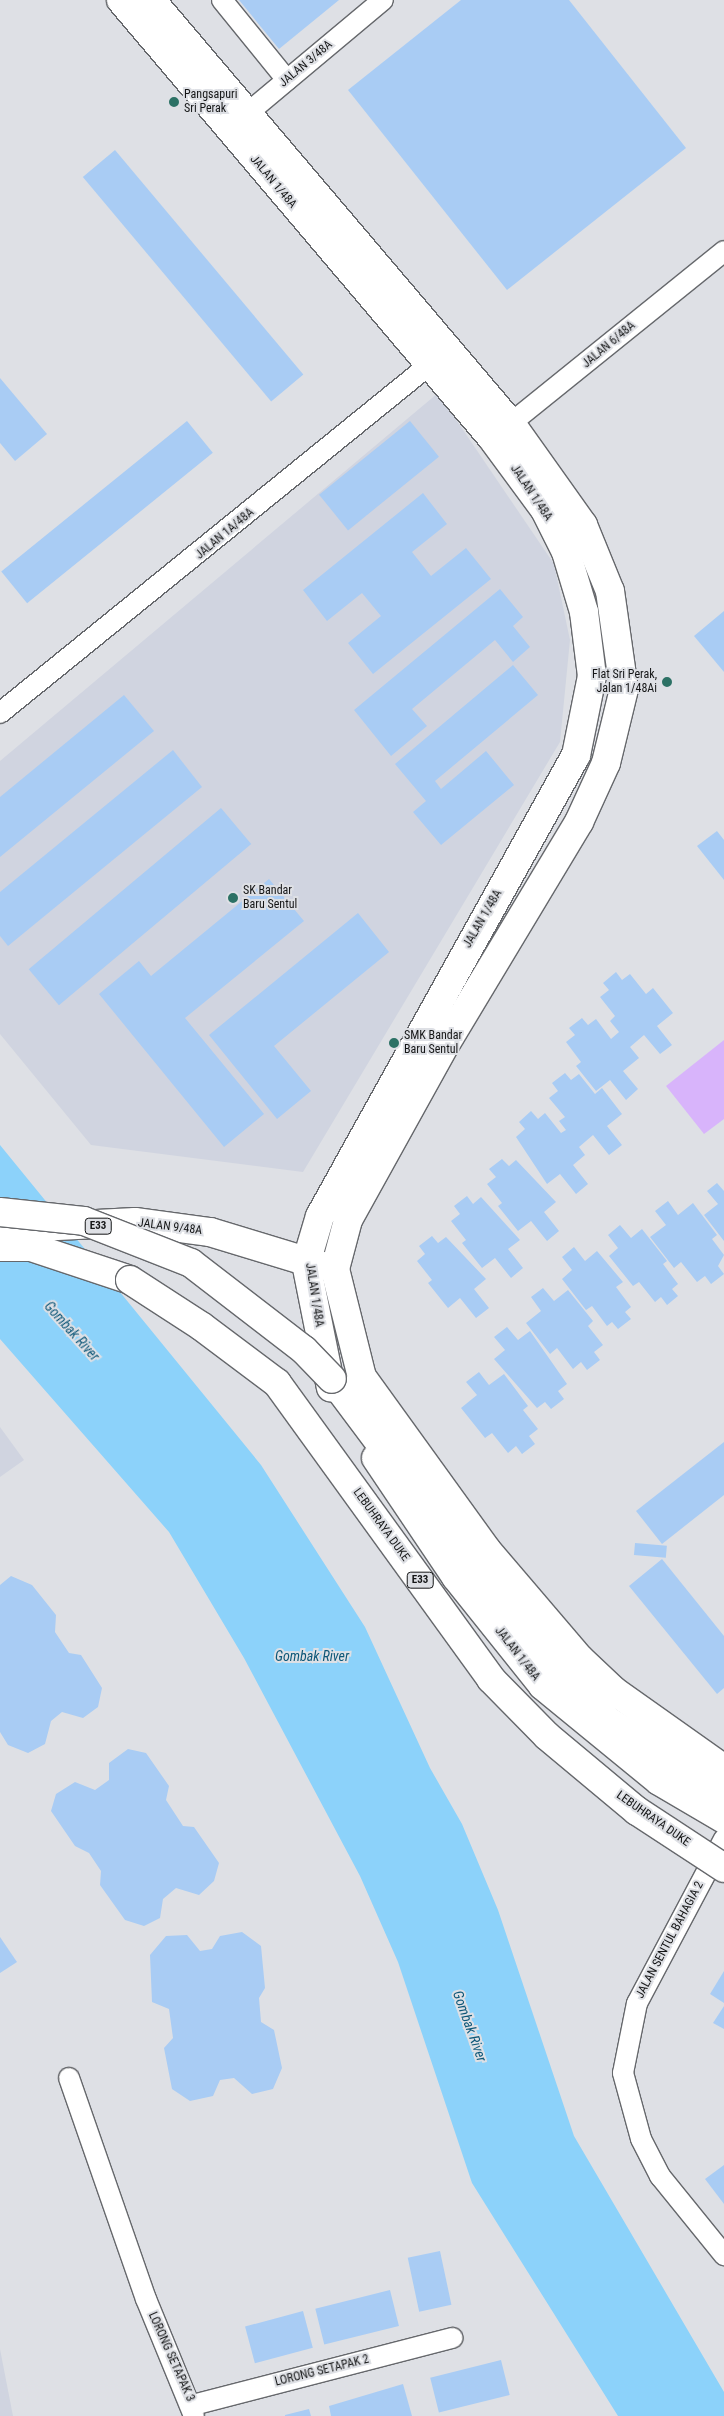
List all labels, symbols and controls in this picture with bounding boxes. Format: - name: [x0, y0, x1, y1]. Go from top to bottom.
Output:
- street label: JALAN 3/48A: [277, 38, 335, 90]
- place label: Pangsapuri Sri Perak: [184, 88, 237, 116]
- marker: Pangsapuri Sri Perak: [168, 96, 180, 108]
- street label: JALAN 1/48A: [247, 153, 299, 211]
- street label: JALAN 6/48A: [580, 319, 638, 371]
- street label: JALAN 1/48A: [507, 462, 555, 524]
- street label: JALAN 1A/48A: [193, 505, 257, 563]
- place label: Flat Sri Perak, Jalan 1/48Ai: [592, 668, 657, 696]
- marker: Flat Sri Perak, Jalan 1/48Ai: [661, 676, 673, 688]
- place label: SK Bandar Baru Sentul: [243, 884, 297, 912]
- street label: JALAN 1/48A: [461, 887, 505, 951]
- marker: SK Bandar Baru Sentul: [227, 892, 239, 904]
- place label: SMK Bandar Baru Sentul: [404, 1029, 462, 1057]
- marker: SMK Bandar Baru Sentul: [388, 1037, 400, 1049]
- street label: JALAN 9/48A: [137, 1216, 203, 1238]
- road number: E33: [84, 1218, 112, 1234]
- street label: JALAN 1/48A: [302, 1262, 326, 1328]
- water label: Gombak River: [41, 1298, 103, 1364]
- street label: LEBUHRAYA DUKE: [350, 1486, 412, 1564]
- road number: E33: [406, 1572, 434, 1588]
- street label: JALAN 1/48A: [491, 1624, 543, 1684]
- water label: Gombak River: [275, 1648, 349, 1664]
- street label: LEBUHRAYA DUKE: [613, 1788, 693, 1850]
- street label: JALAN SENTUL BAHAGIA 2: [633, 1879, 707, 2001]
- water label: Gombak River: [449, 1988, 491, 2064]
- street label: LORONG SETAPAK 3: [145, 2310, 197, 2404]
- street label: LORONG SETAPAK 2: [273, 2352, 371, 2390]

